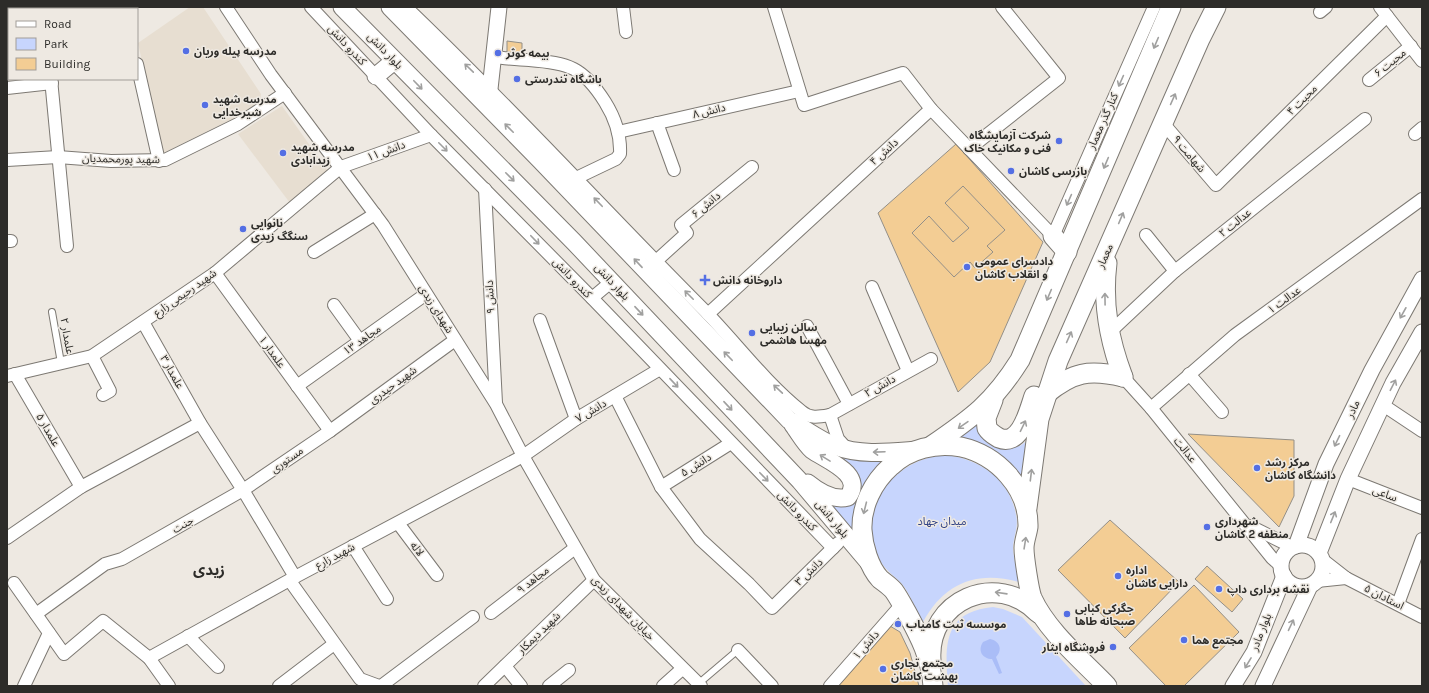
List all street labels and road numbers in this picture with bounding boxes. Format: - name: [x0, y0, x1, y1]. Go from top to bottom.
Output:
- street label: کندرو دانش: [325, 22, 369, 68]
- street label: بلوار دانش: [364, 30, 406, 72]
- street label: محبت ۶: [1371, 46, 1409, 80]
- street label: محبت ۴: [1284, 82, 1320, 118]
- street label: کنار گذر معمار: [1084, 90, 1121, 152]
- street label: دانش ۸: [691, 101, 727, 121]
- street label: شهامت ۹: [1170, 133, 1208, 175]
- street label: دانش ۴: [867, 136, 901, 168]
- street label: دانش ۱۱: [365, 138, 407, 164]
- street label: شهید پورمحمدیان: [82, 152, 160, 167]
- street label: دانش ۶: [689, 189, 723, 221]
- street label: عدالت ۲: [1216, 206, 1254, 240]
- street label: معمار: [1094, 242, 1116, 271]
- street label: کندرو دانش: [550, 255, 595, 301]
- street label: بلوار دانش: [592, 261, 632, 303]
- street label: شهید رحیمی زارع: [151, 266, 220, 320]
- street label: دانش ۹: [483, 280, 497, 314]
- street label: شهدای زیدی: [416, 282, 456, 336]
- street label: عدالت ۱: [1265, 283, 1303, 316]
- street label: علمدار ۲: [57, 317, 77, 356]
- street label: مجاهد ۱۳: [341, 322, 384, 358]
- street label: علمدار ۱: [256, 333, 288, 371]
- street label: علمدار ۳: [157, 353, 187, 392]
- street label: شهید حیدری: [367, 363, 420, 407]
- street label: دانش ۲: [862, 372, 898, 400]
- street label: دانش ۷: [573, 397, 609, 425]
- street label: مادر: [1343, 398, 1363, 421]
- street label: علمدار ۵: [33, 411, 63, 450]
- street label: عدالت: [1171, 435, 1199, 466]
- street label: مستوری: [268, 444, 306, 476]
- street label: دانش ۵: [678, 451, 714, 479]
- street label: ساعی: [1371, 483, 1400, 505]
- street label: کندرو دانش: [775, 488, 820, 534]
- street label: بلوار دانش: [812, 497, 852, 541]
- street label: جنت: [170, 514, 196, 536]
- street label: لاله: [407, 539, 427, 559]
- street label: شهید زارع: [313, 540, 358, 573]
- street label: دانش ۳: [792, 556, 826, 588]
- street label: مجاهد ۹: [514, 563, 552, 597]
- street label: خیابان شهدای زیدی: [589, 573, 658, 643]
- street label: استادان ۵: [1362, 581, 1406, 613]
- street label: شهید دیمکار: [514, 609, 563, 657]
- street label: بلوار مادر: [1247, 611, 1274, 653]
- street label: دانش ۱: [850, 628, 882, 662]

